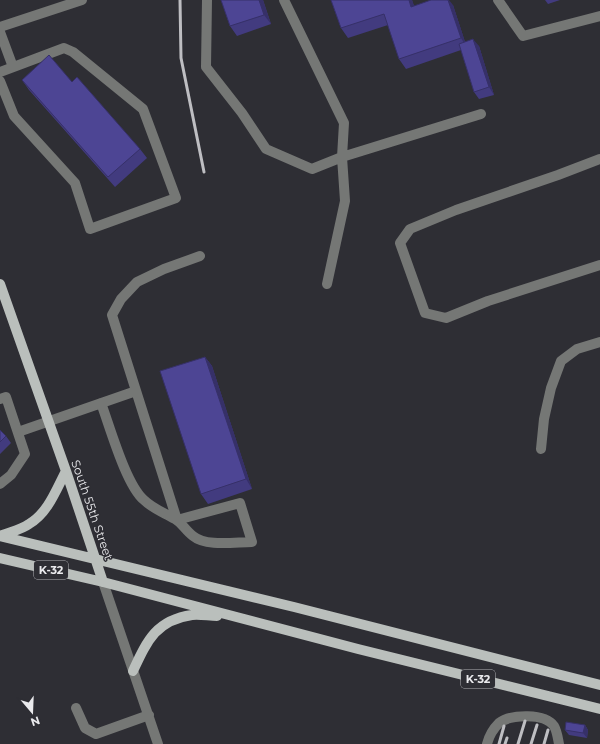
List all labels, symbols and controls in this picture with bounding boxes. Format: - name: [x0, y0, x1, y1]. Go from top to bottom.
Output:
- street label: South 55th Street: [68, 458, 117, 562]
- road number: K-32: [34, 561, 68, 579]
- road number: K-32: [461, 670, 495, 688]
- north arrow: [12, 692, 52, 732]
- text: N: [29, 713, 42, 730]

